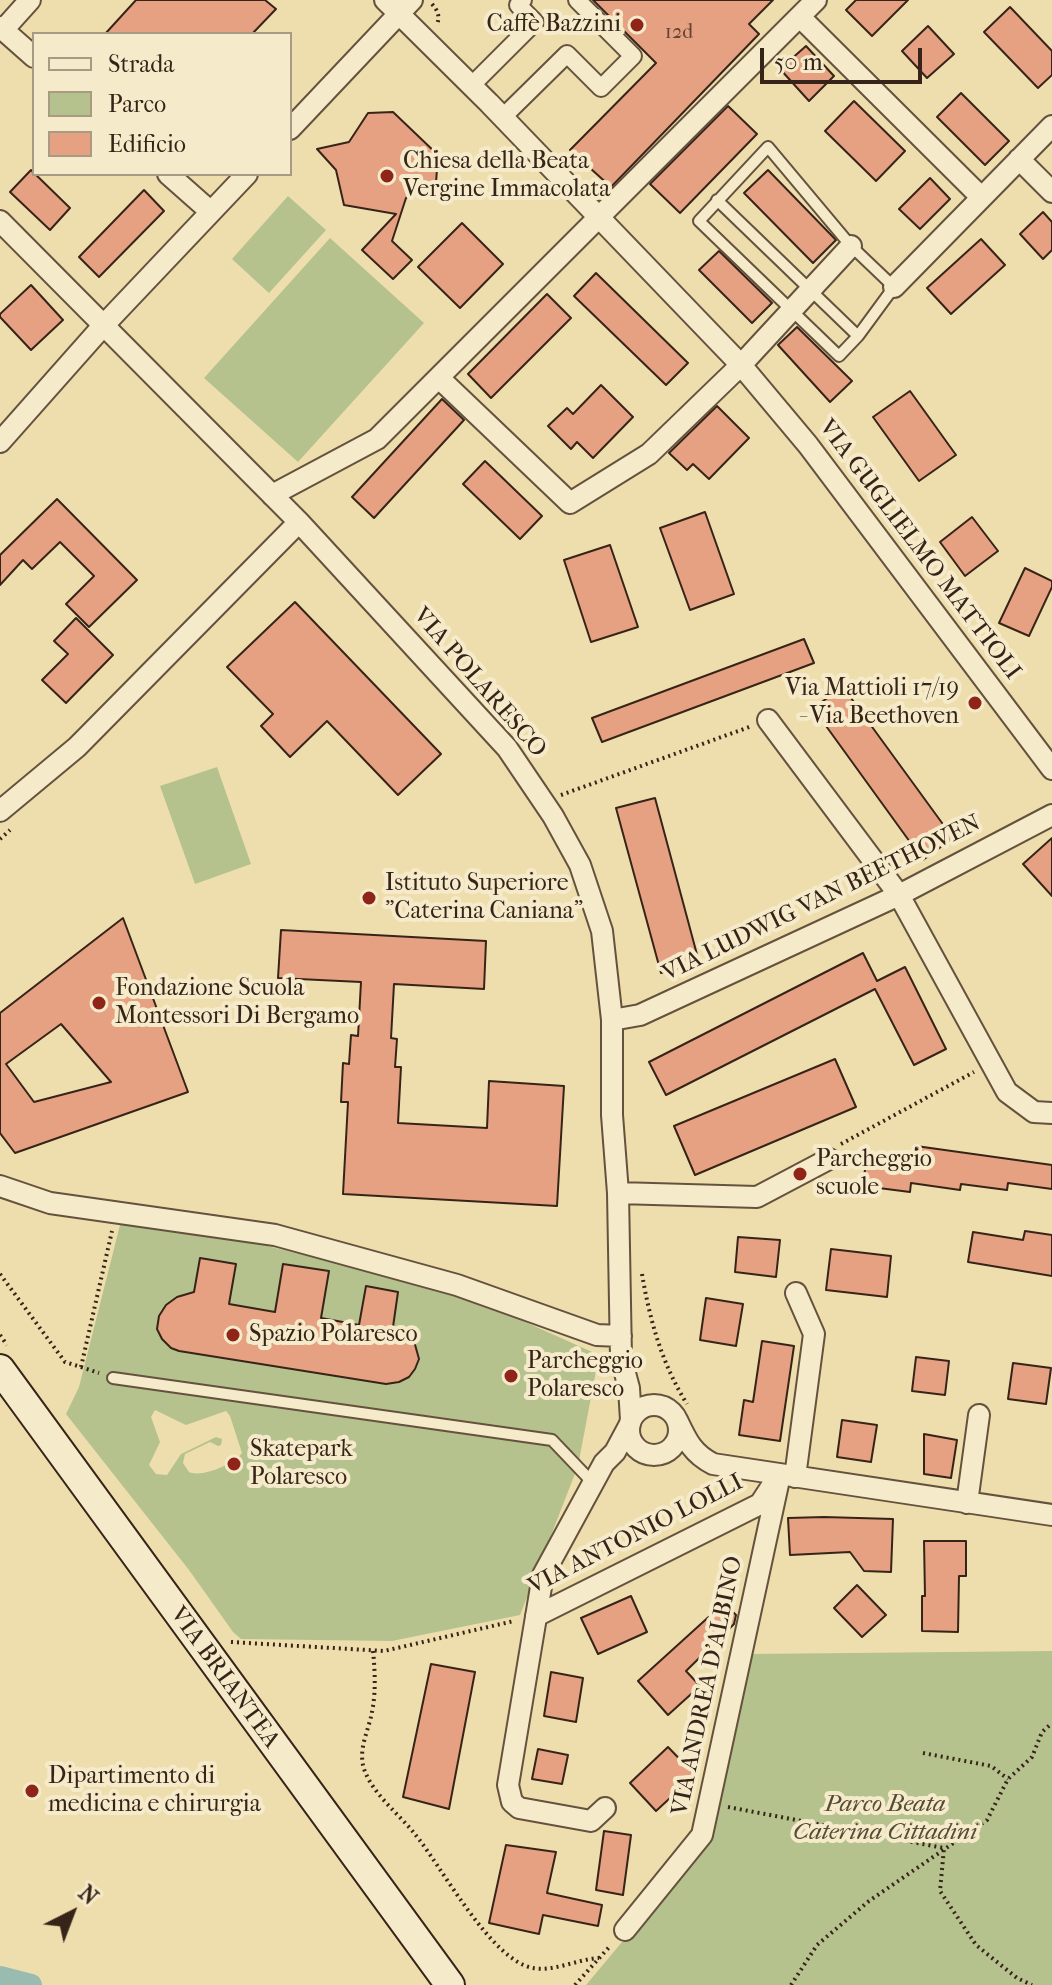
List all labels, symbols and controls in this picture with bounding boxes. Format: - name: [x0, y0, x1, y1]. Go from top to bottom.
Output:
- place label: Caffè Bazzini: [487, 11, 621, 39]
- marker: Caffè Bazzini: [628, 16, 646, 34]
- house number: 12d: [665, 21, 693, 45]
- legend: [32, 32, 292, 176]
- scale bar: [764, 32, 926, 82]
- text: 50 m: [774, 48, 823, 76]
- text: Strada: [108, 50, 174, 78]
- text: Parco: [108, 90, 166, 118]
- text: Edificio: [108, 130, 186, 158]
- place label: Chiesa della Beata Vergine Immacolata: [403, 148, 610, 204]
- marker: Chiesa della Beata Vergine Immacolata: [378, 167, 396, 185]
- street label: VIA GUGLIELMO MATTIOLI: [812, 414, 1026, 686]
- street label: VIA POLARESCO: [406, 602, 552, 764]
- place label: Via Mattioli 17/19 - Via Beethoven: [785, 675, 959, 731]
- marker: Via Mattioli 17/19 - Via Beethoven: [966, 694, 984, 712]
- street label: VIA LUDWIG VAN BEETHOVEN: [658, 809, 986, 989]
- place label: Istituto Superiore "Caterina Caniana": [385, 870, 583, 926]
- marker: Istituto Superiore "Caterina Caniana": [360, 889, 378, 907]
- place label: Fondazione Scuola Montessori Di Bergamo: [115, 975, 359, 1031]
- marker: Fondazione Scuola Montessori Di Bergamo: [90, 994, 108, 1012]
- place label: Parcheggio scuole: [816, 1146, 932, 1202]
- marker: Parcheggio scuole: [791, 1165, 809, 1183]
- place label: Spazio Polaresco: [249, 1321, 418, 1349]
- marker: Spazio Polaresco: [224, 1326, 242, 1344]
- place label: Parcheggio Polaresco: [527, 1348, 643, 1404]
- marker: Parcheggio Polaresco: [502, 1367, 520, 1385]
- place label: Skatepark Polaresco: [250, 1436, 353, 1492]
- marker: Skatepark Polaresco: [225, 1455, 243, 1473]
- street label: VIA ANTONIO LOLLI: [524, 1468, 748, 1602]
- street label: VIA ANDREA D'ALBINO: [666, 1554, 750, 1818]
- street label: VIA BRIANTEA: [163, 1602, 285, 1754]
- place label: Dipartimento di medicina e chirurgia: [48, 1763, 261, 1819]
- marker: Dipartimento di medicina e chirurgia: [23, 1782, 41, 1800]
- park label: Parco Beata Caterina Cittadini: [793, 1791, 977, 1847]
- north arrow: [32, 1873, 112, 1953]
- text: N: [73, 1880, 103, 1910]

